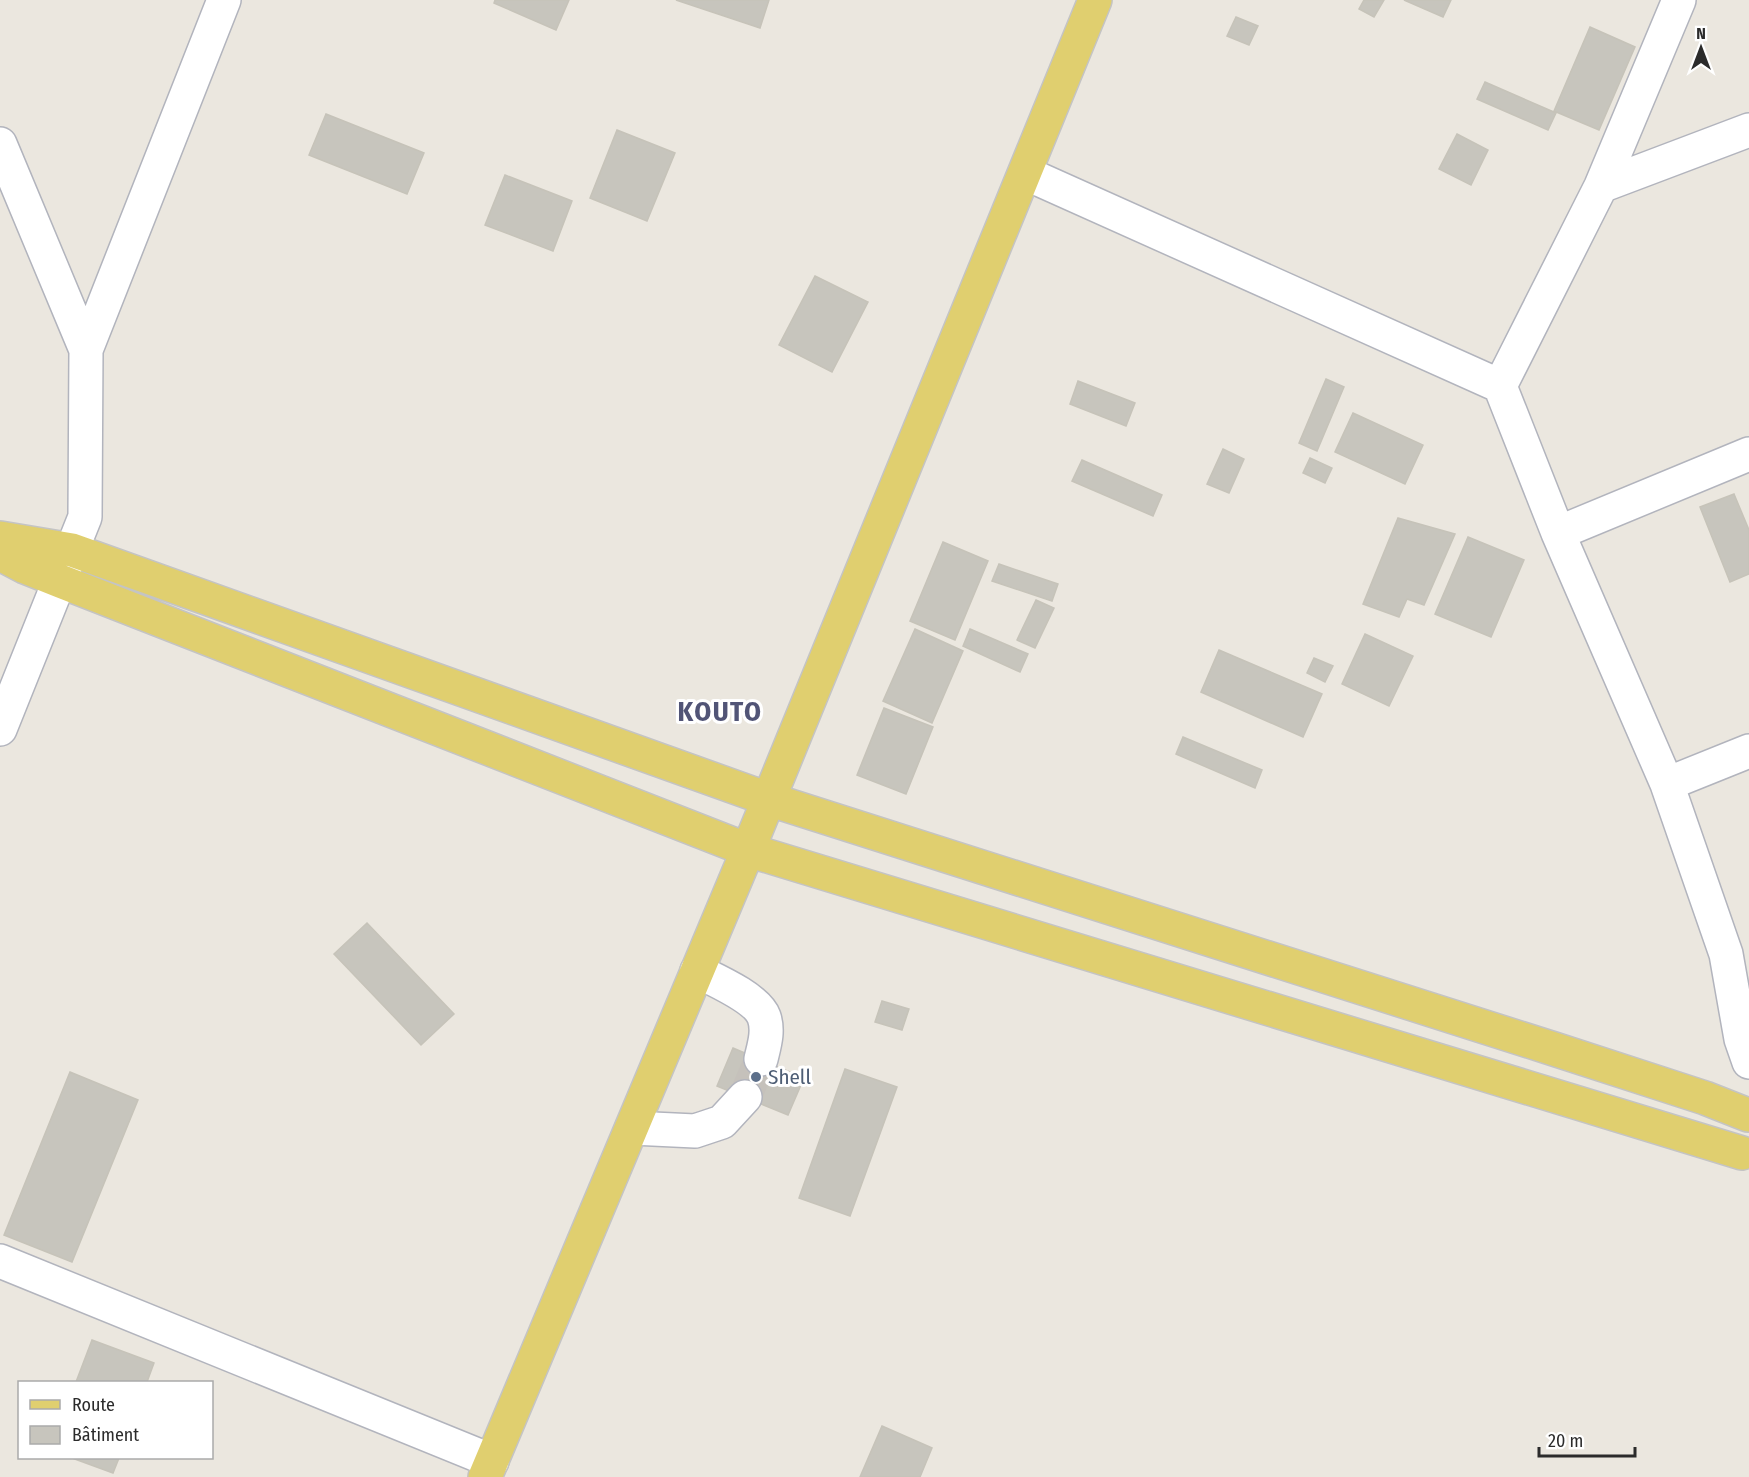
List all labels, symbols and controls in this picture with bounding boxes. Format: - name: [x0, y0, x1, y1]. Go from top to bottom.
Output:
- north arrow: [1671, 18, 1731, 78]
- text: N: [1696, 24, 1706, 43]
- district label: KOUTO: [678, 696, 762, 728]
- place label: Shell: [768, 1064, 811, 1090]
- marker: Shell: [749, 1070, 763, 1084]
- legend: [18, 1381, 213, 1459]
- text: Route: [72, 1394, 115, 1416]
- scale bar: [1539, 1420, 1635, 1458]
- text: Bâtiment: [72, 1424, 139, 1446]
- text: 20 m: [1548, 1430, 1583, 1452]

